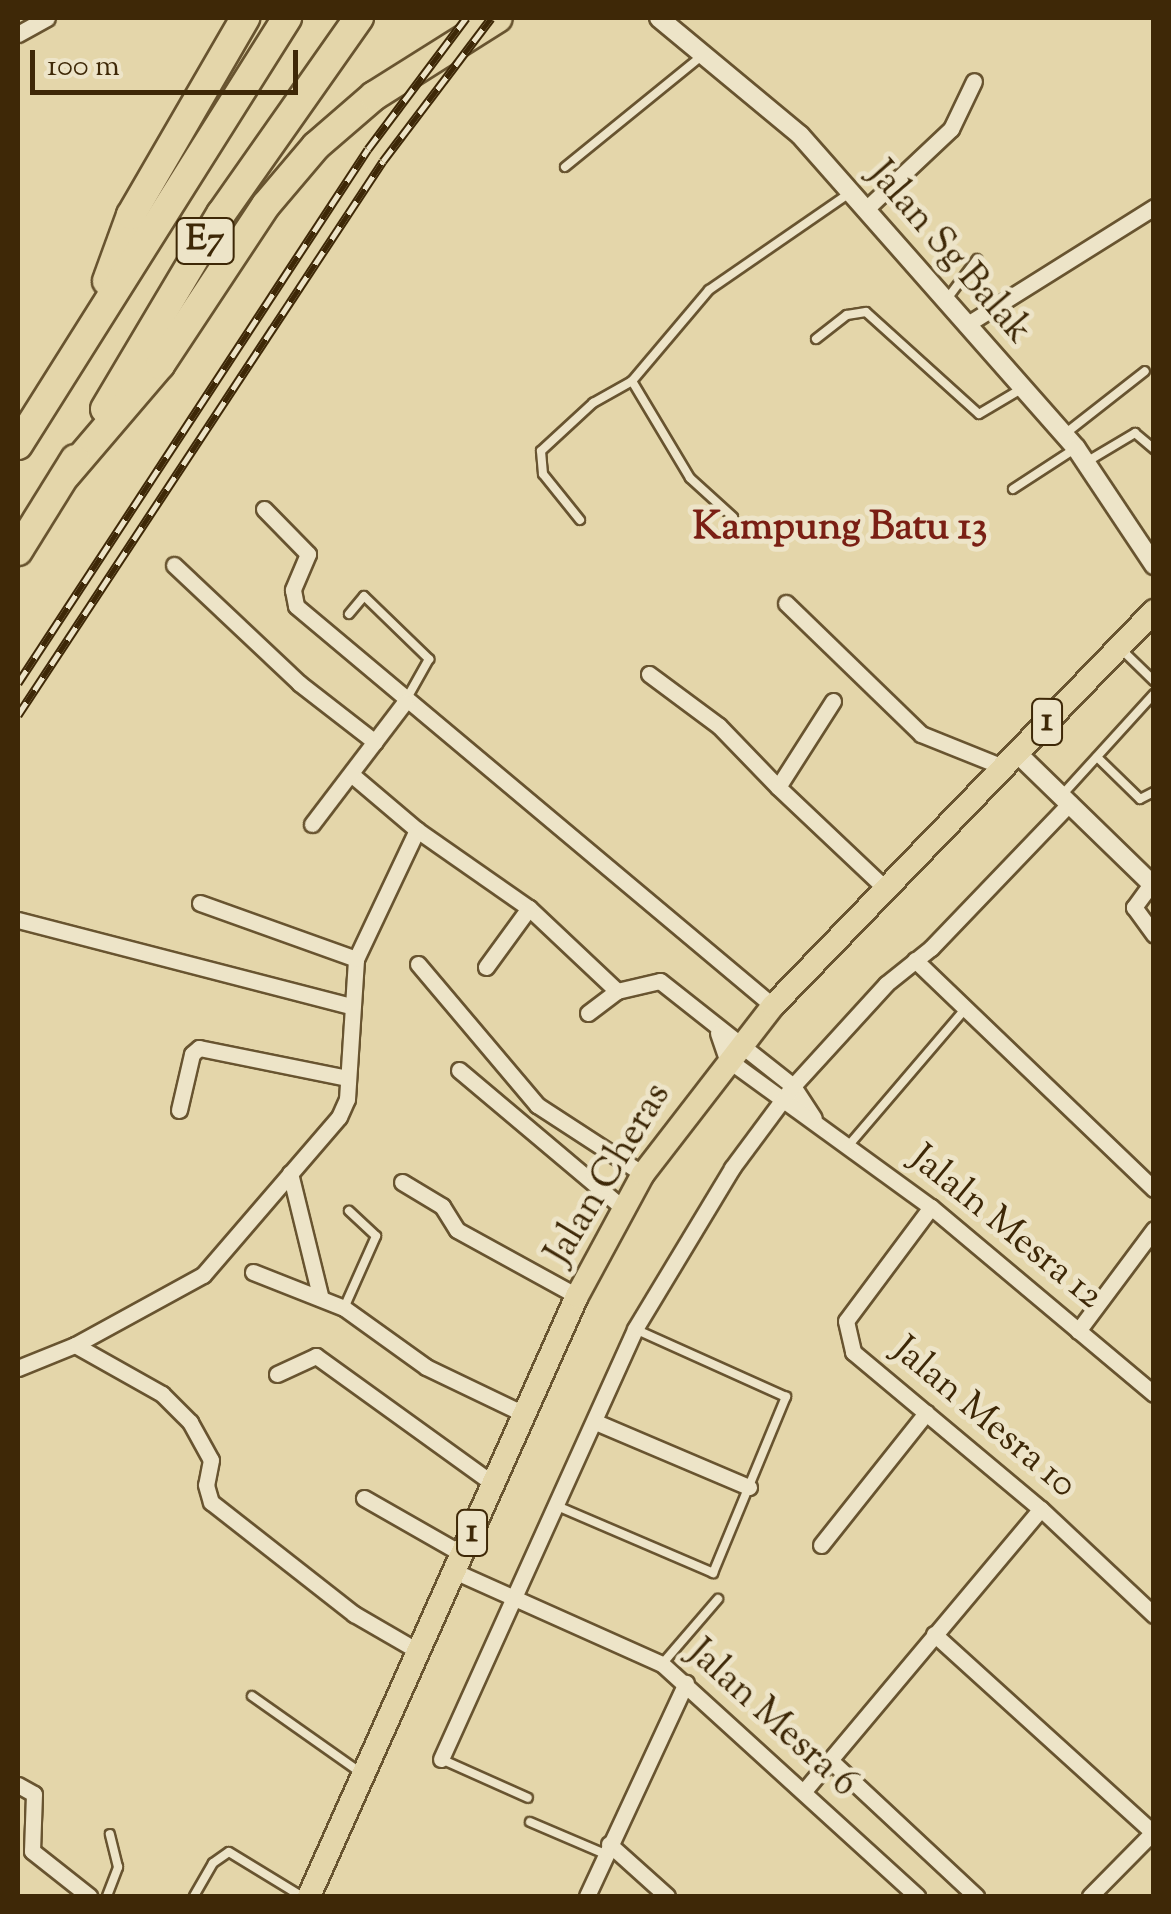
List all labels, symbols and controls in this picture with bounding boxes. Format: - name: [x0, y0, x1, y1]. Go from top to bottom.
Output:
- scale bar: [35, 30, 302, 92]
- text: 100 m: [47, 46, 120, 89]
- street label: Jalan Sg Balak: [856, 153, 1040, 355]
- road number: E7: [175, 211, 235, 271]
- district label: Kampung Batu 13: [693, 505, 987, 553]
- road number: 1: [1030, 692, 1064, 752]
- street label: Jalan Cheras: [538, 1076, 682, 1274]
- street label: Jalaln Mesra 12: [899, 1137, 1111, 1321]
- street label: Jalan Mesra 10: [882, 1329, 1084, 1509]
- road number: 1: [454, 1503, 490, 1563]
- street label: Jalan Mesra 6: [677, 1632, 865, 1808]

